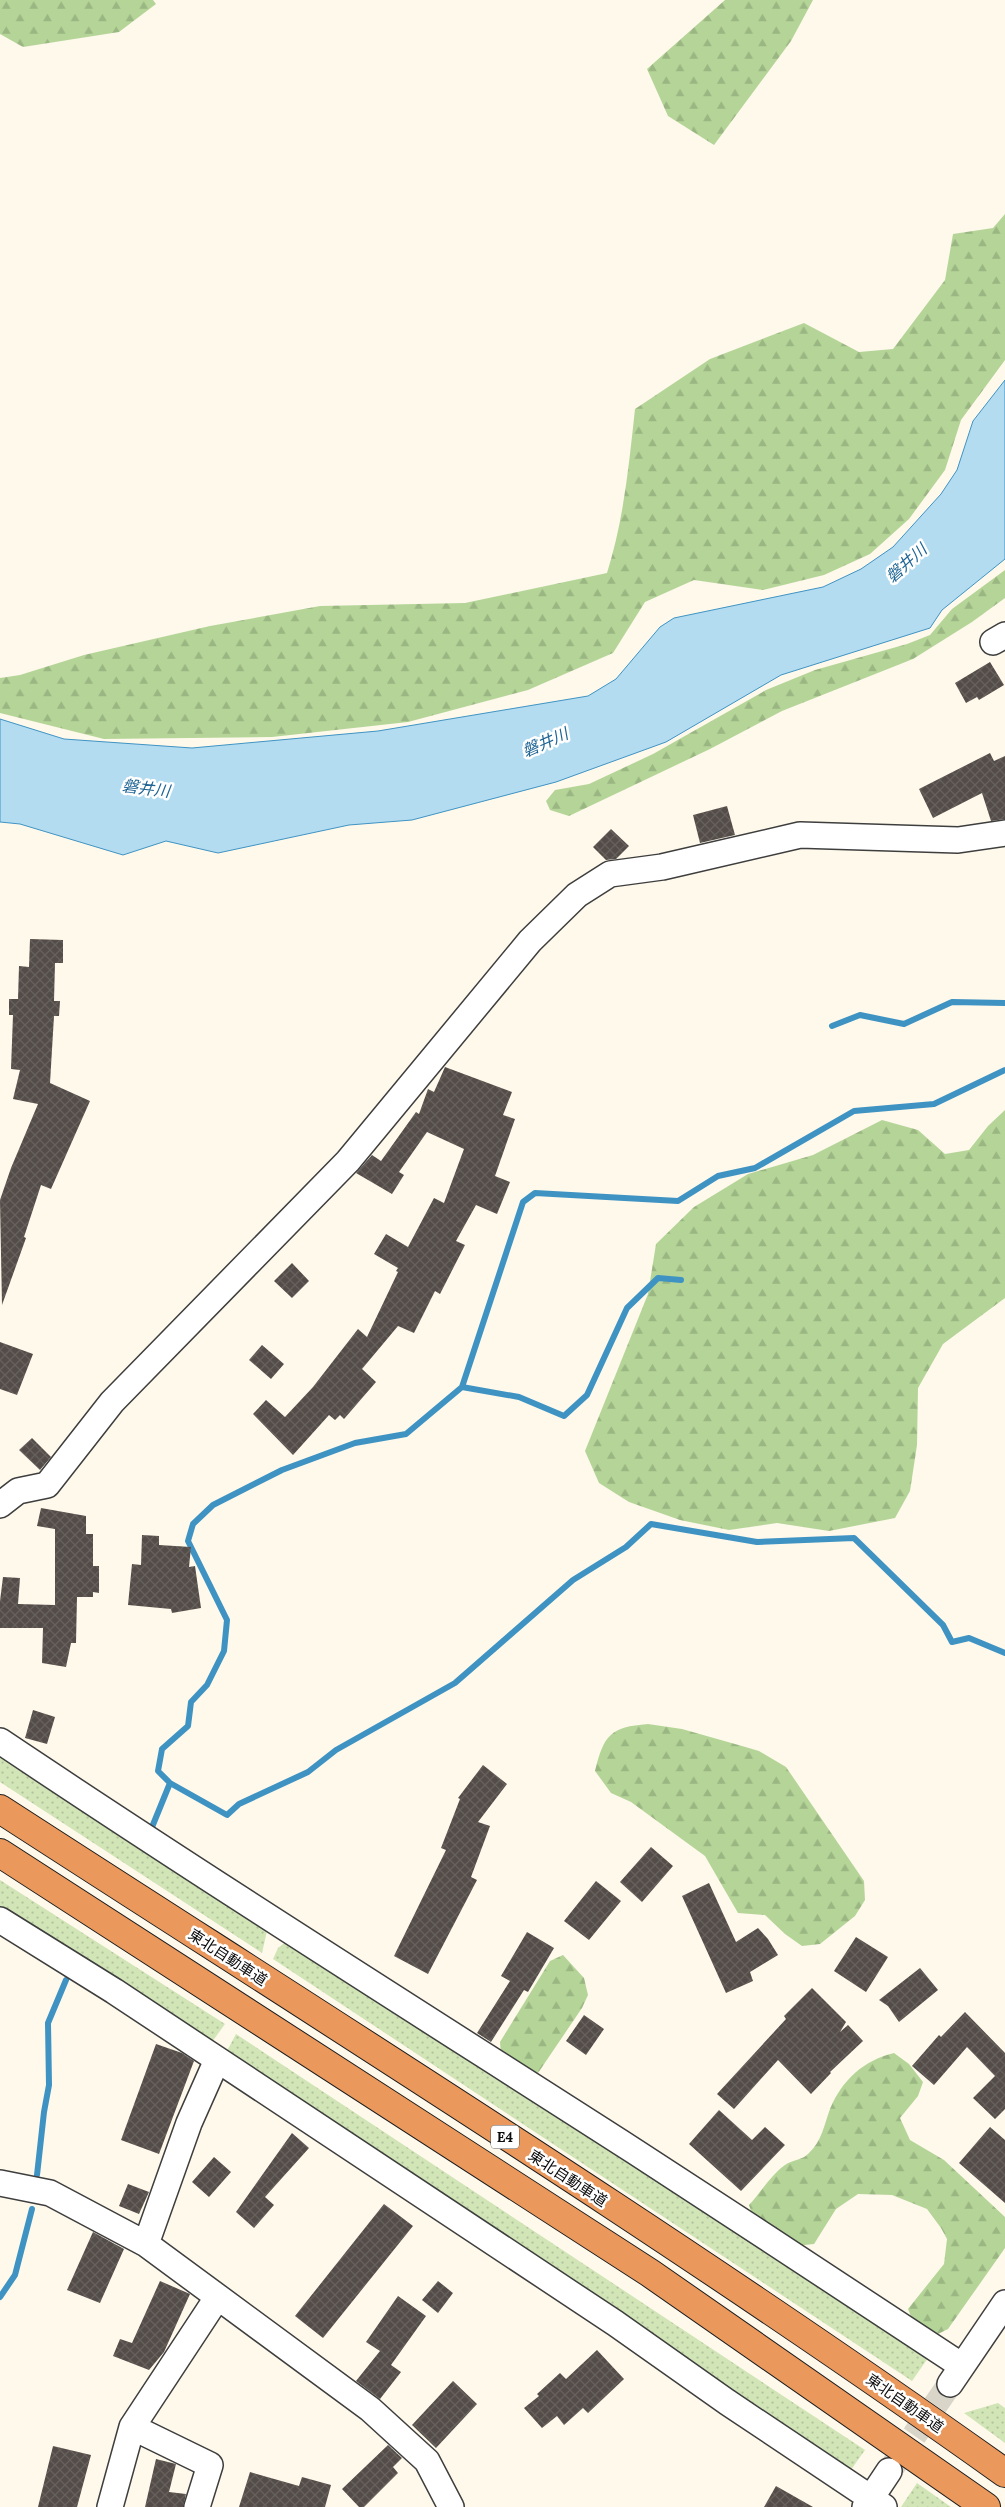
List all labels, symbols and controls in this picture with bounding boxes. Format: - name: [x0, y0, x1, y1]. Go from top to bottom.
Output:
- water label: 磐井川: [881, 538, 932, 586]
- water label: 磐井川: [519, 722, 573, 761]
- water label: 磐井川: [121, 775, 173, 801]
- street label: 東北自動車道: [185, 1925, 271, 1989]
- road number: E4: [491, 2126, 519, 2148]
- street label: 東北自動車道: [525, 2146, 611, 2210]
- street label: 東北自動車道: [863, 2369, 947, 2437]

